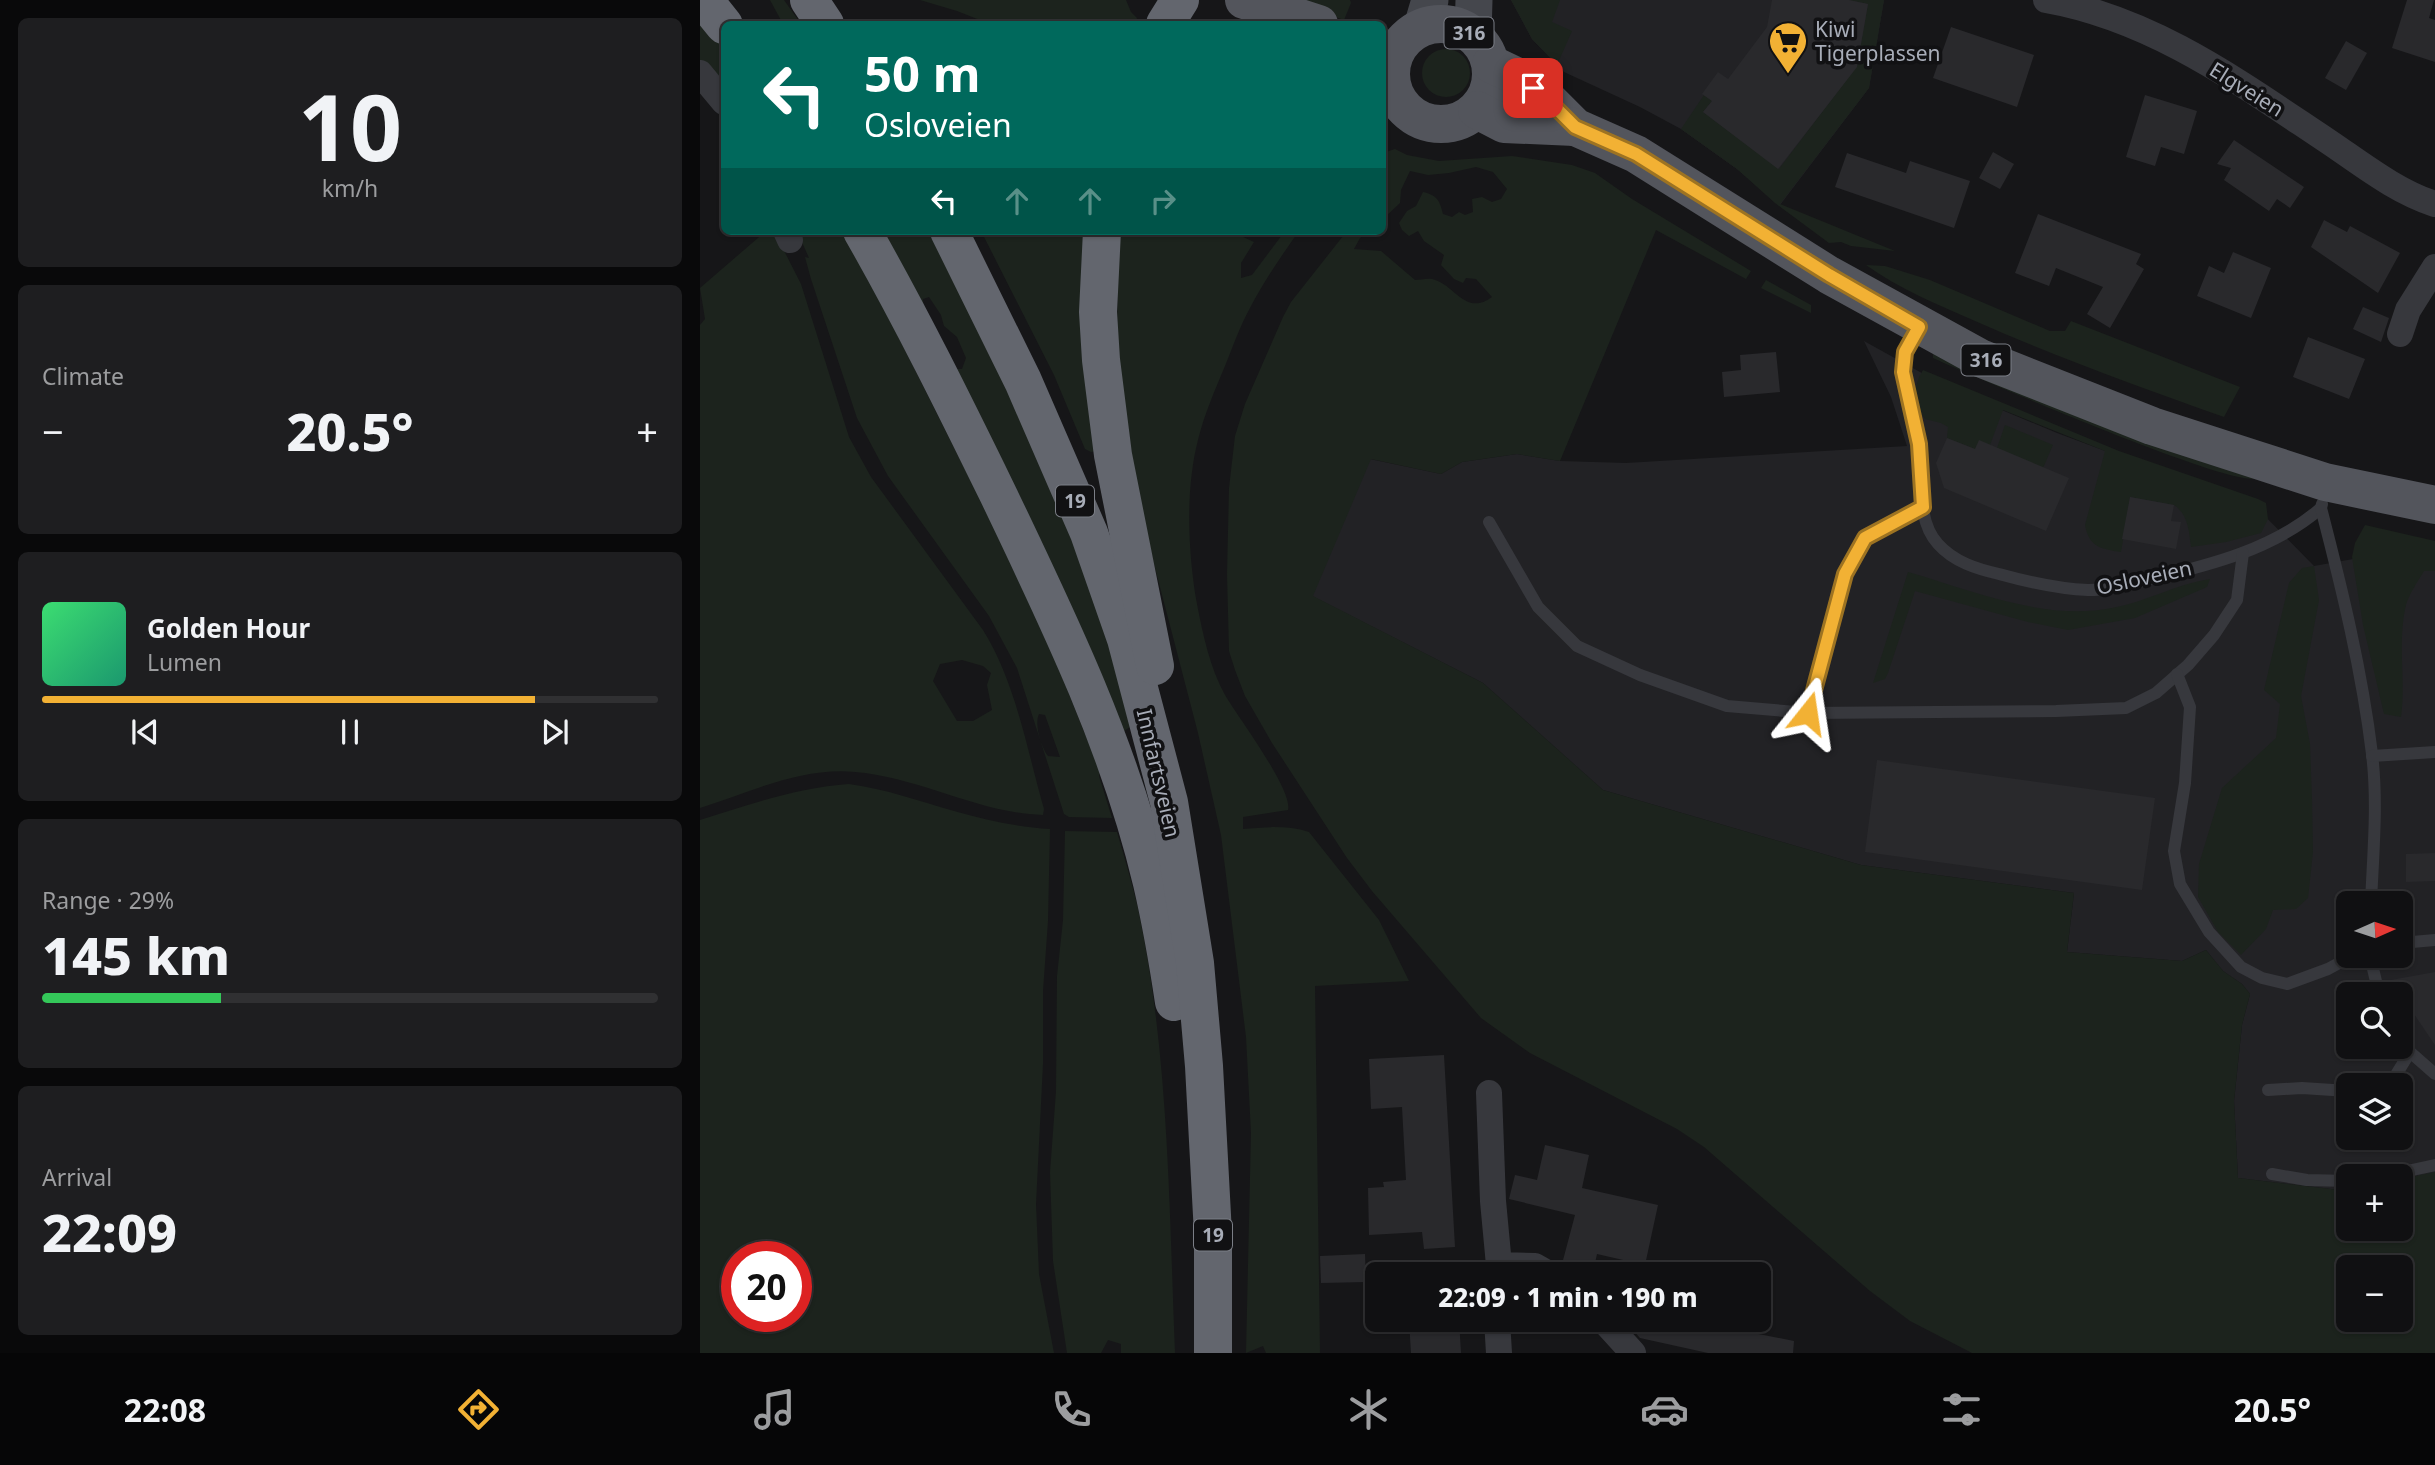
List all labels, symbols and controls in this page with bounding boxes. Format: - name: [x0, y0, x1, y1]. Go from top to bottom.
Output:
- place label: Kiwi Tigerplassen: [1815, 15, 1941, 67]
- road number: 316: [1444, 18, 1494, 48]
- supermarket icon: Kiwi Tigerplassen: [1767, 20, 1809, 75]
- text: 50 m: [864, 40, 981, 106]
- icon: left: [749, 49, 840, 140]
- street label: Elgveien: [2204, 55, 2290, 123]
- pin: [1503, 58, 1563, 118]
- text: 10: [298, 64, 402, 188]
- icon: arrive: [1514, 69, 1552, 107]
- text: Osloveien: [864, 103, 1012, 146]
- text: km/h: [322, 172, 378, 204]
- icon: left: [925, 182, 963, 220]
- icon: ahead: [998, 182, 1036, 220]
- icon: ahead: [1071, 182, 1109, 220]
- icon: right: [1144, 182, 1182, 220]
- road number: 316: [1962, 344, 2010, 376]
- text: Climate: [42, 360, 124, 392]
- text: 20.5°: [287, 395, 413, 466]
- text: −: [42, 405, 64, 457]
- text: +: [636, 405, 658, 457]
- road number: 19: [1056, 486, 1094, 516]
- street label: Osloveien: [2094, 553, 2194, 601]
- text: Golden Hour: [147, 610, 310, 646]
- text: Lumen: [147, 646, 222, 678]
- position arrow: [1771, 676, 1845, 750]
- street label: Innfartsveien: [1131, 706, 1187, 840]
- icon: previous: [126, 713, 164, 751]
- icon: pause: [331, 713, 369, 751]
- icon: next: [536, 713, 574, 751]
- text: Range · 29%: [42, 884, 174, 916]
- north arrow: [2336, 891, 2413, 968]
- map controls: [2336, 891, 2413, 1332]
- text: 145 km: [42, 919, 230, 990]
- button: search: [2336, 982, 2413, 1059]
- button: layers: [2336, 1073, 2413, 1150]
- text: Arrival: [42, 1161, 112, 1193]
- button: +: [2336, 1164, 2413, 1241]
- text: 22:09: [42, 1196, 177, 1267]
- road number: 19: [1194, 1219, 1232, 1250]
- speed limit sign: 20: [721, 1241, 812, 1332]
- button: −: [2336, 1255, 2413, 1332]
- text: 22:09 · 1 min · 190 m: [1438, 1279, 1698, 1315]
- icon: directions: [454, 1385, 503, 1434]
- icon: music: [750, 1385, 799, 1434]
- icon: phone: [1047, 1385, 1096, 1434]
- icon: climate: [1344, 1385, 1393, 1434]
- icon: car: [1640, 1385, 1689, 1434]
- icon: filters: [1937, 1385, 1986, 1434]
- text: 22:08: [124, 1388, 206, 1431]
- text: 20.5°: [2234, 1388, 2311, 1431]

